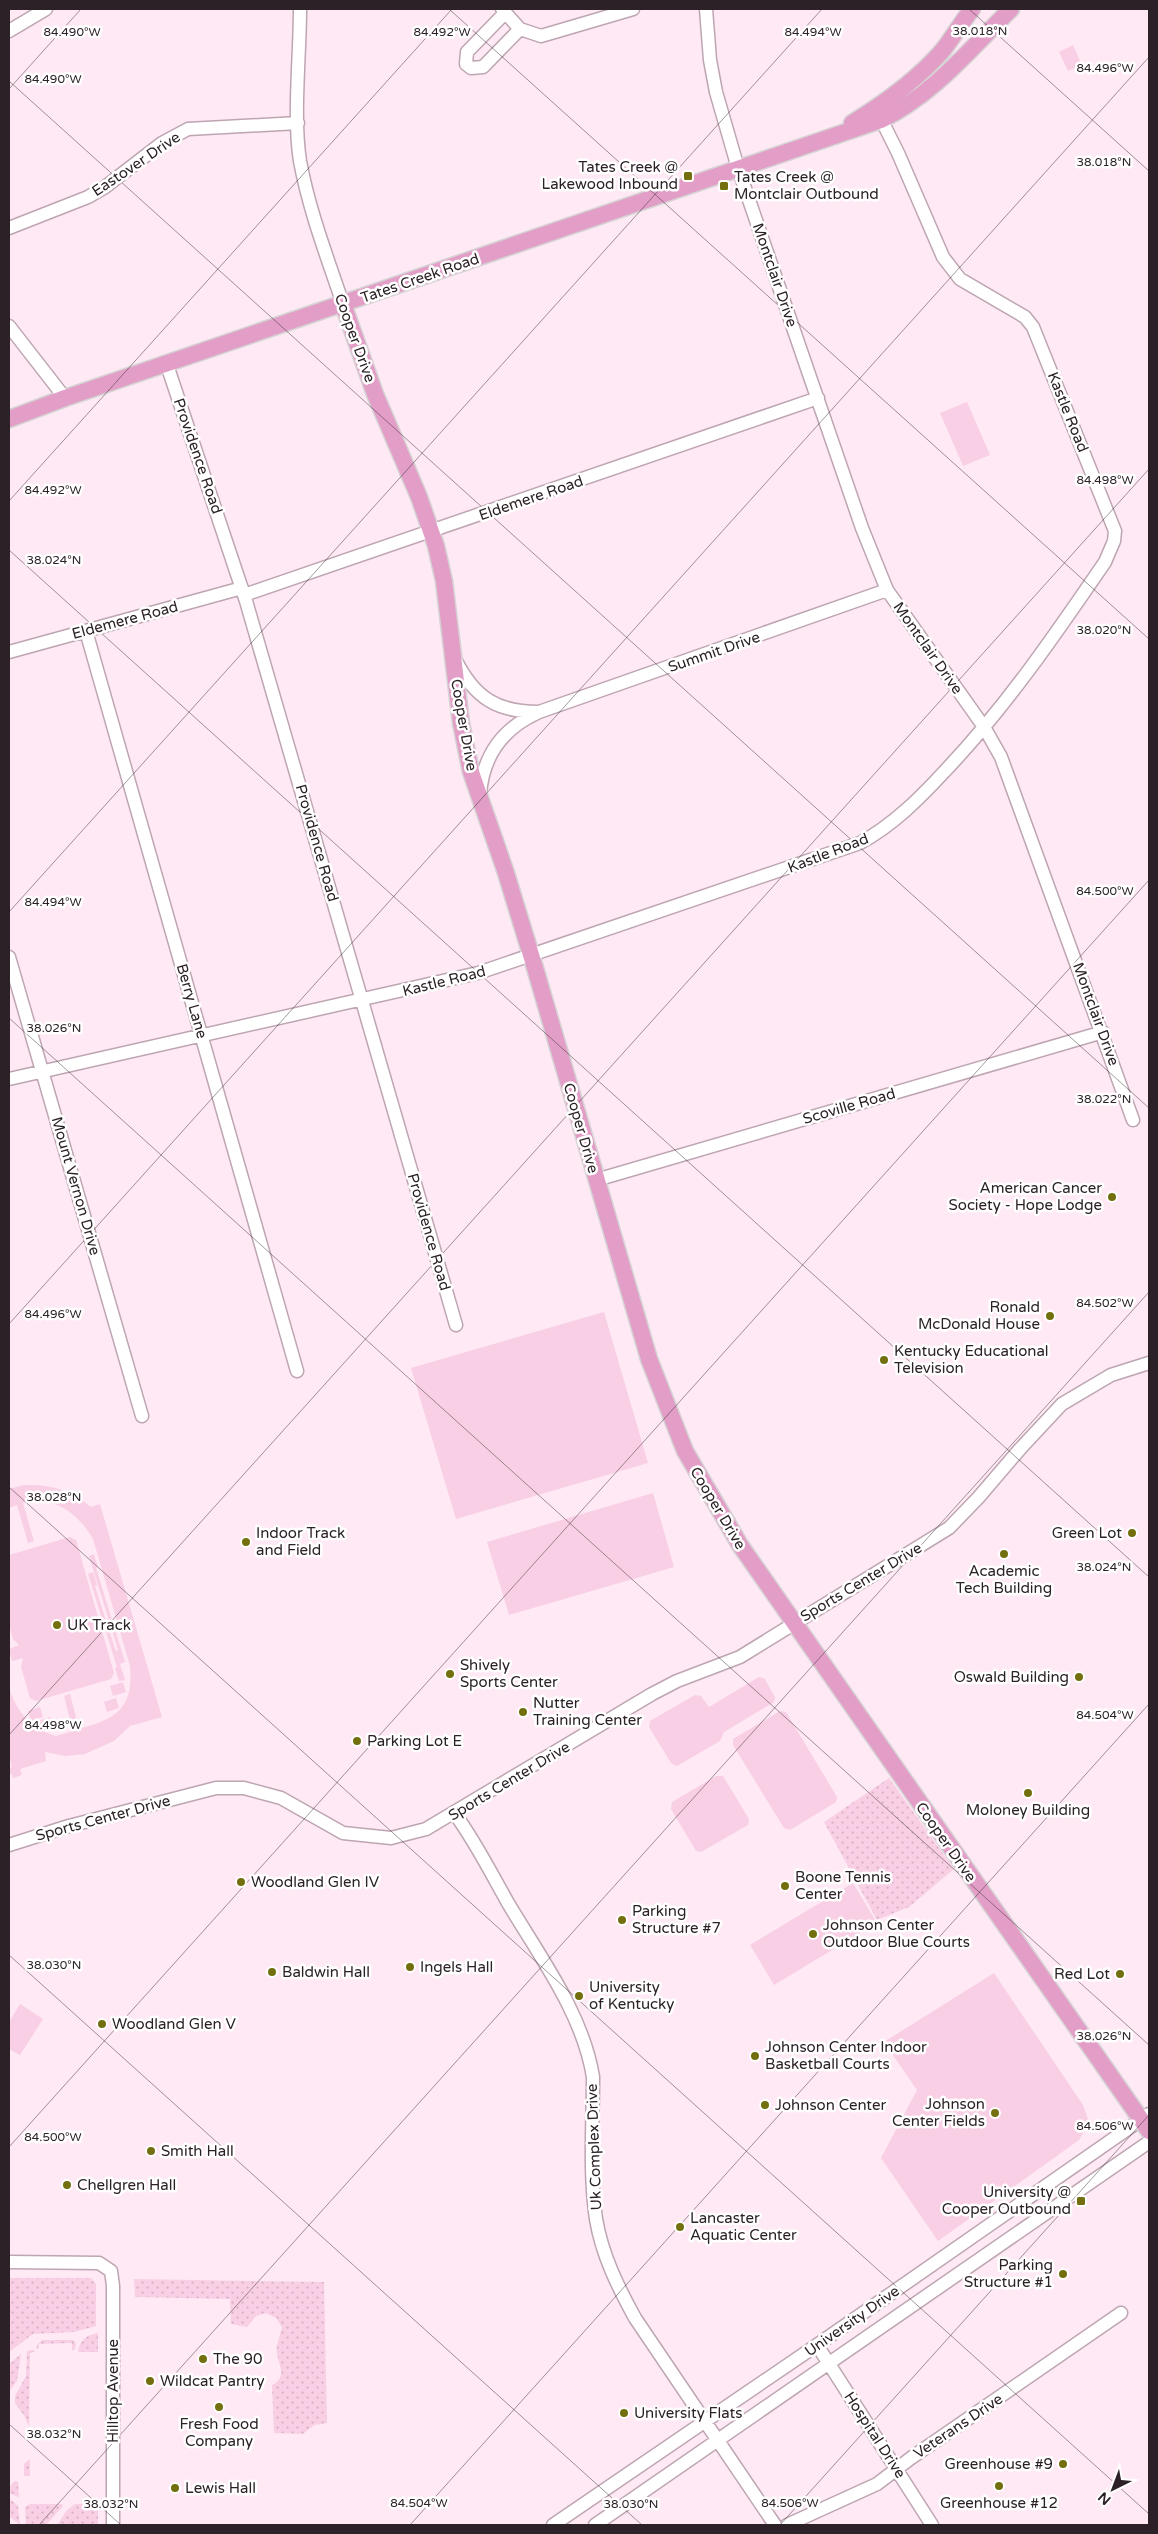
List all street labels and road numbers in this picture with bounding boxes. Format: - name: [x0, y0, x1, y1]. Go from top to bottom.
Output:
- street label: Eastover Drive: [88, 128, 184, 200]
- street label: Montclair Drive: [749, 221, 801, 329]
- street label: Tates Creek Road: [358, 249, 482, 307]
- street label: Cooper Drive: [331, 291, 379, 385]
- street label: Kastle Road: [1044, 369, 1092, 455]
- street label: Providence Road: [170, 396, 226, 516]
- street label: Eldemere Road: [476, 472, 586, 524]
- street label: Eldemere Road: [70, 597, 180, 643]
- street label: Montclair Drive: [890, 598, 966, 698]
- street label: Summit Drive: [666, 628, 762, 676]
- street label: Cooper Drive: [447, 678, 481, 772]
- street label: Providence Road: [292, 782, 342, 904]
- street label: Kastle Road: [785, 829, 871, 877]
- street label: Montclair Drive: [1069, 960, 1123, 1068]
- street label: Berry Lane: [173, 962, 211, 1040]
- street label: Kastle Road: [401, 962, 487, 1000]
- street label: Cooper Drive: [560, 1081, 602, 1175]
- street label: Scoville Road: [801, 1084, 897, 1128]
- street label: Mount Vernon Drive: [48, 1115, 104, 1257]
- street label: Providence Road: [404, 1171, 454, 1293]
- street label: Cooper Drive: [686, 1464, 750, 1552]
- street label: Sports Center Drive: [797, 1539, 925, 1625]
- street label: Sports Center Drive: [445, 1738, 573, 1824]
- street label: Sports Center Drive: [34, 1791, 172, 1845]
- street label: Cooper Drive: [912, 1799, 980, 1885]
- street label: Uk Complex Drive: [583, 2083, 605, 2211]
- street label: University Drive: [801, 2282, 903, 2360]
- street label: Hilltop Avenue: [104, 2339, 122, 2443]
- street label: Hospital Drive: [840, 2388, 910, 2482]
- street label: Veterans Drive: [910, 2390, 1006, 2462]

